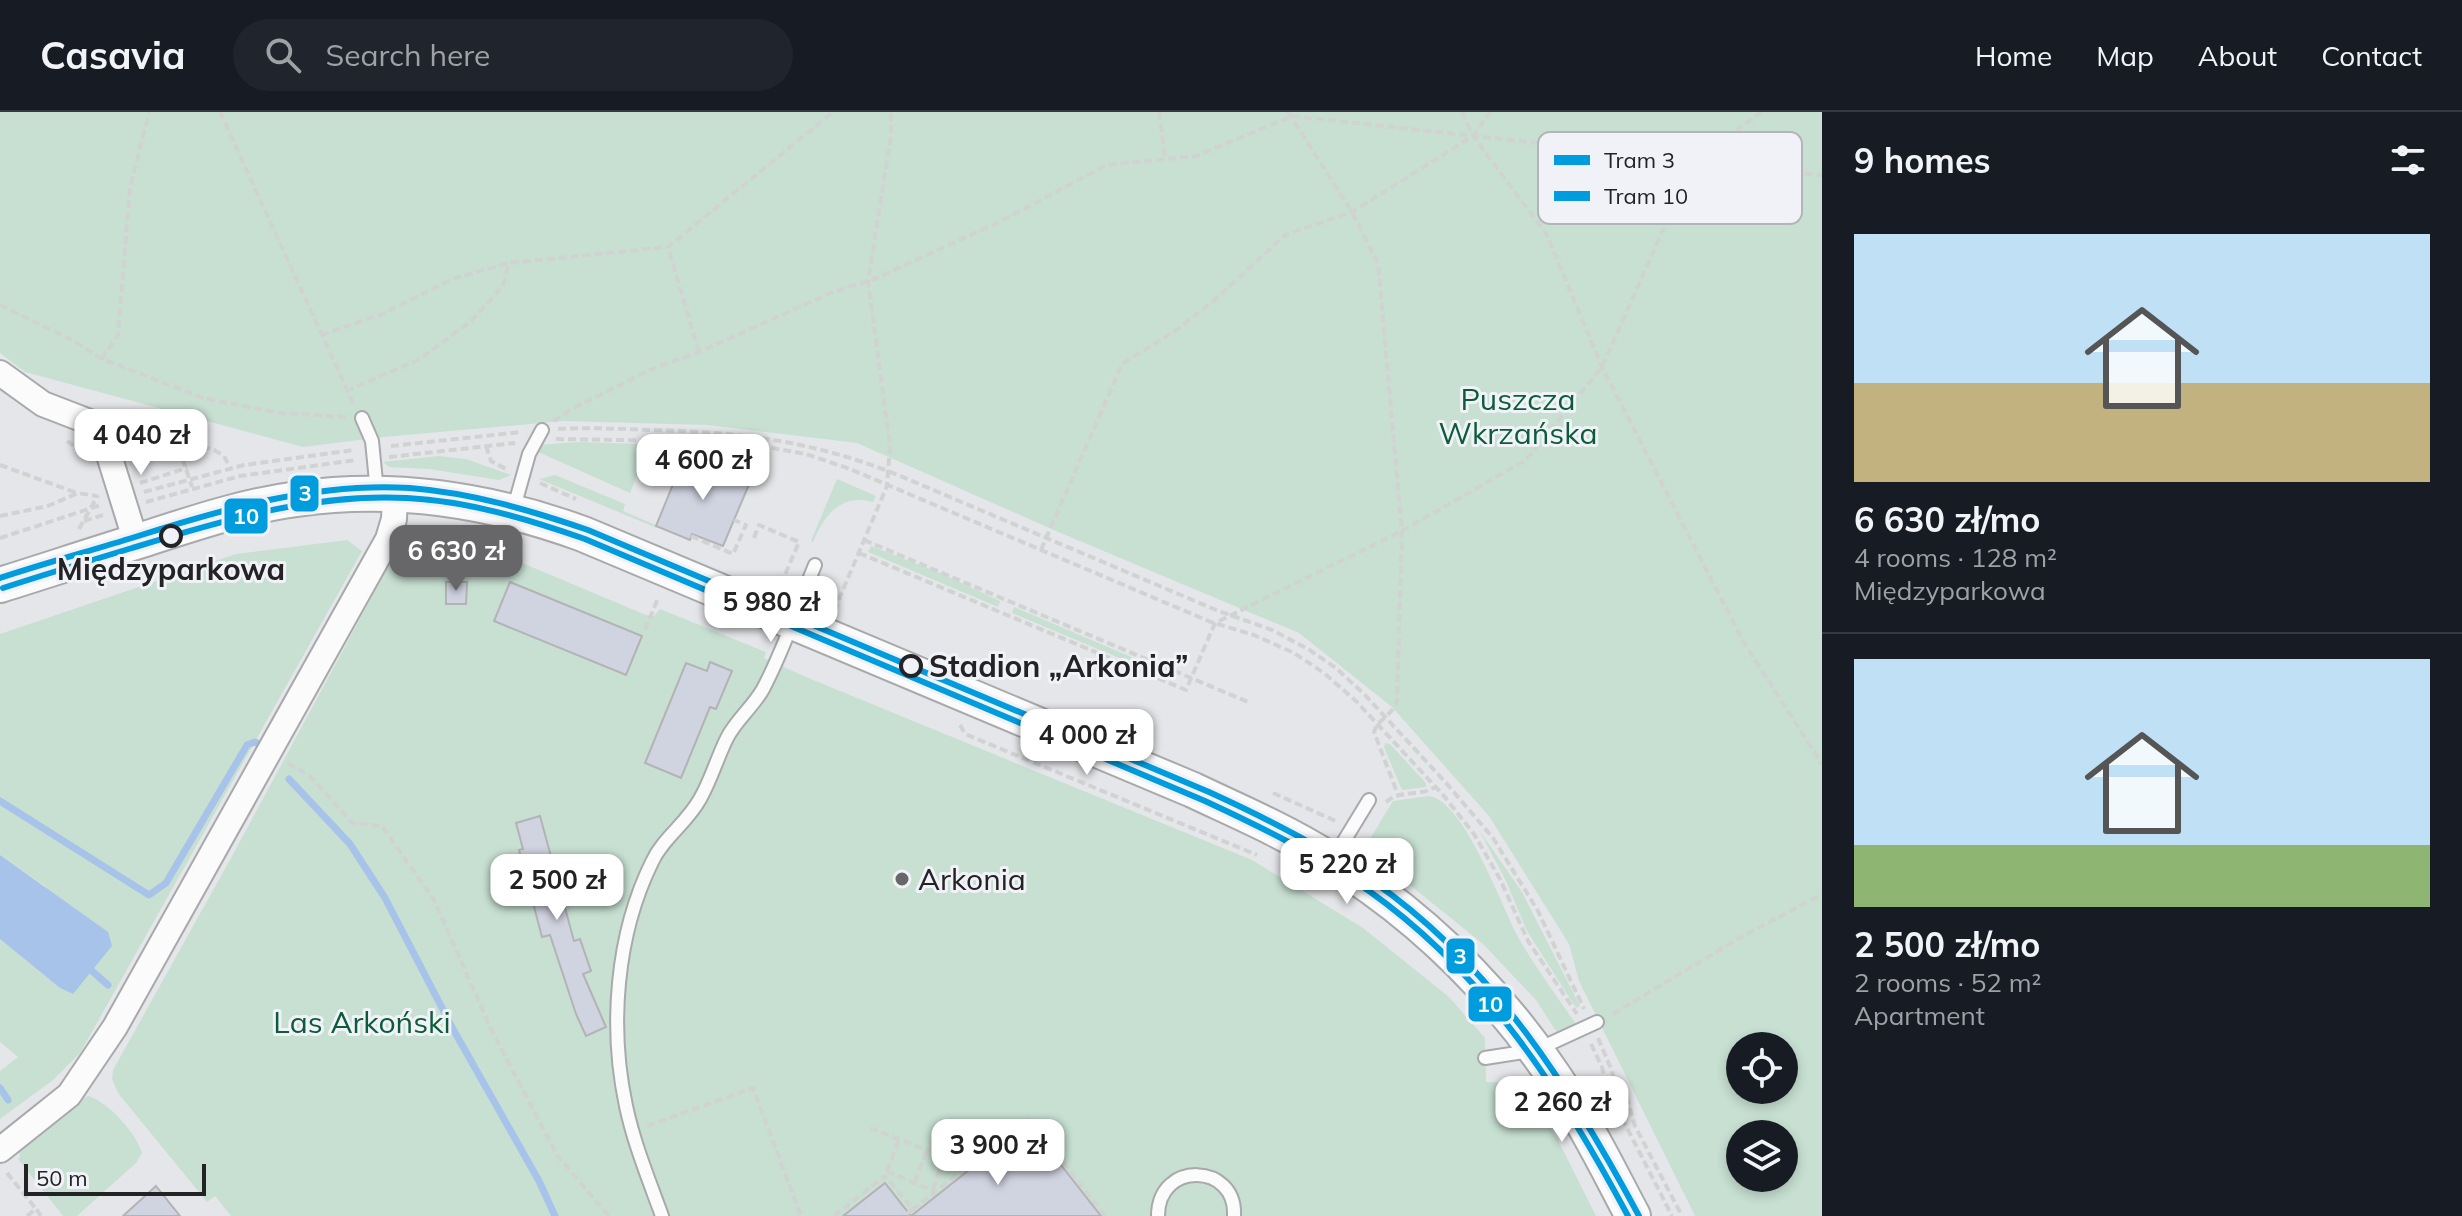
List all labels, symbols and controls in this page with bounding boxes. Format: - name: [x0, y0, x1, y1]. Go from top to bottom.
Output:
- search box: [233, 19, 793, 91]
- text: Casavia: [40, 31, 185, 79]
- icon: search: [261, 33, 305, 77]
- text: Search here: [325, 36, 490, 74]
- text: Home: [1975, 38, 2052, 73]
- text: Map: [2096, 38, 2154, 73]
- text: About: [2198, 38, 2277, 73]
- text: Contact: [2321, 38, 2422, 73]
- legend: [1538, 132, 1802, 224]
- icon: filters: [2386, 138, 2430, 182]
- text: 9 homes: [1854, 139, 1991, 182]
- text: Tram 3: [1604, 146, 1675, 174]
- text: Tram 10: [1604, 182, 1688, 210]
- icon: home: [2070, 286, 2214, 430]
- park label: Puszcza Wkrzańska: [1439, 380, 1597, 452]
- pin: 4 040 zł: [58, 409, 224, 477]
- text: 4 040 zł: [92, 418, 190, 451]
- pin: 4 600 zł: [620, 434, 786, 502]
- text: 4 600 zł: [654, 443, 752, 476]
- line badge: 3: [289, 474, 320, 513]
- text: 3: [298, 479, 312, 507]
- line badge: 10: [223, 497, 269, 535]
- text: 6 630 zł/mo: [1854, 498, 2040, 541]
- text: 10: [233, 502, 259, 530]
- marker: Międzyparkowa: [160, 525, 182, 547]
- pin: 6 630 zł: [373, 525, 539, 593]
- text: 6 630 zł: [407, 534, 505, 567]
- text: 4 rooms · 128 m²: [1854, 541, 2057, 574]
- place label: Międzyparkowa: [57, 550, 285, 588]
- text: Międzyparkowa: [1854, 574, 2046, 607]
- pin: 5 980 zł: [688, 576, 854, 644]
- text: 5 980 zł: [722, 585, 820, 618]
- place label: Stadion „Arkonia”: [929, 647, 1188, 685]
- marker: Stadion „Arkonia”: [900, 655, 922, 677]
- pin: 4 000 zł: [1004, 709, 1170, 777]
- icon: home: [2070, 711, 2214, 855]
- text: 4 000 zł: [1038, 718, 1136, 751]
- pin: 5 220 zł: [1264, 838, 1430, 906]
- text: 5 220 zł: [1298, 847, 1396, 880]
- pin: 2 500 zł: [474, 854, 640, 922]
- place label: Arkonia: [918, 860, 1026, 898]
- text: 2 500 zł: [508, 863, 606, 896]
- marker: Arkonia: [893, 870, 911, 888]
- text: 2 500 zł/mo: [1854, 923, 2040, 966]
- line badge: 3: [1445, 937, 1476, 975]
- text: 3: [1453, 942, 1467, 970]
- text: 2 rooms · 52 m²: [1854, 966, 2041, 999]
- line badge: 10: [1467, 985, 1513, 1023]
- text: 10: [1477, 990, 1503, 1018]
- text: Apartment: [1854, 999, 1985, 1032]
- park label: Las Arkoński: [273, 1003, 451, 1041]
- map controls: [1726, 1032, 1798, 1192]
- button: locate: [1726, 1032, 1798, 1104]
- pin: 2 260 zł: [1479, 1076, 1645, 1144]
- text: 2 260 zł: [1513, 1085, 1611, 1118]
- pin: 3 900 zł: [915, 1119, 1081, 1187]
- button: layers: [1726, 1120, 1798, 1192]
- text: 3 900 zł: [949, 1128, 1047, 1161]
- scale bar: [24, 1160, 206, 1196]
- text: 50 m: [36, 1164, 87, 1192]

